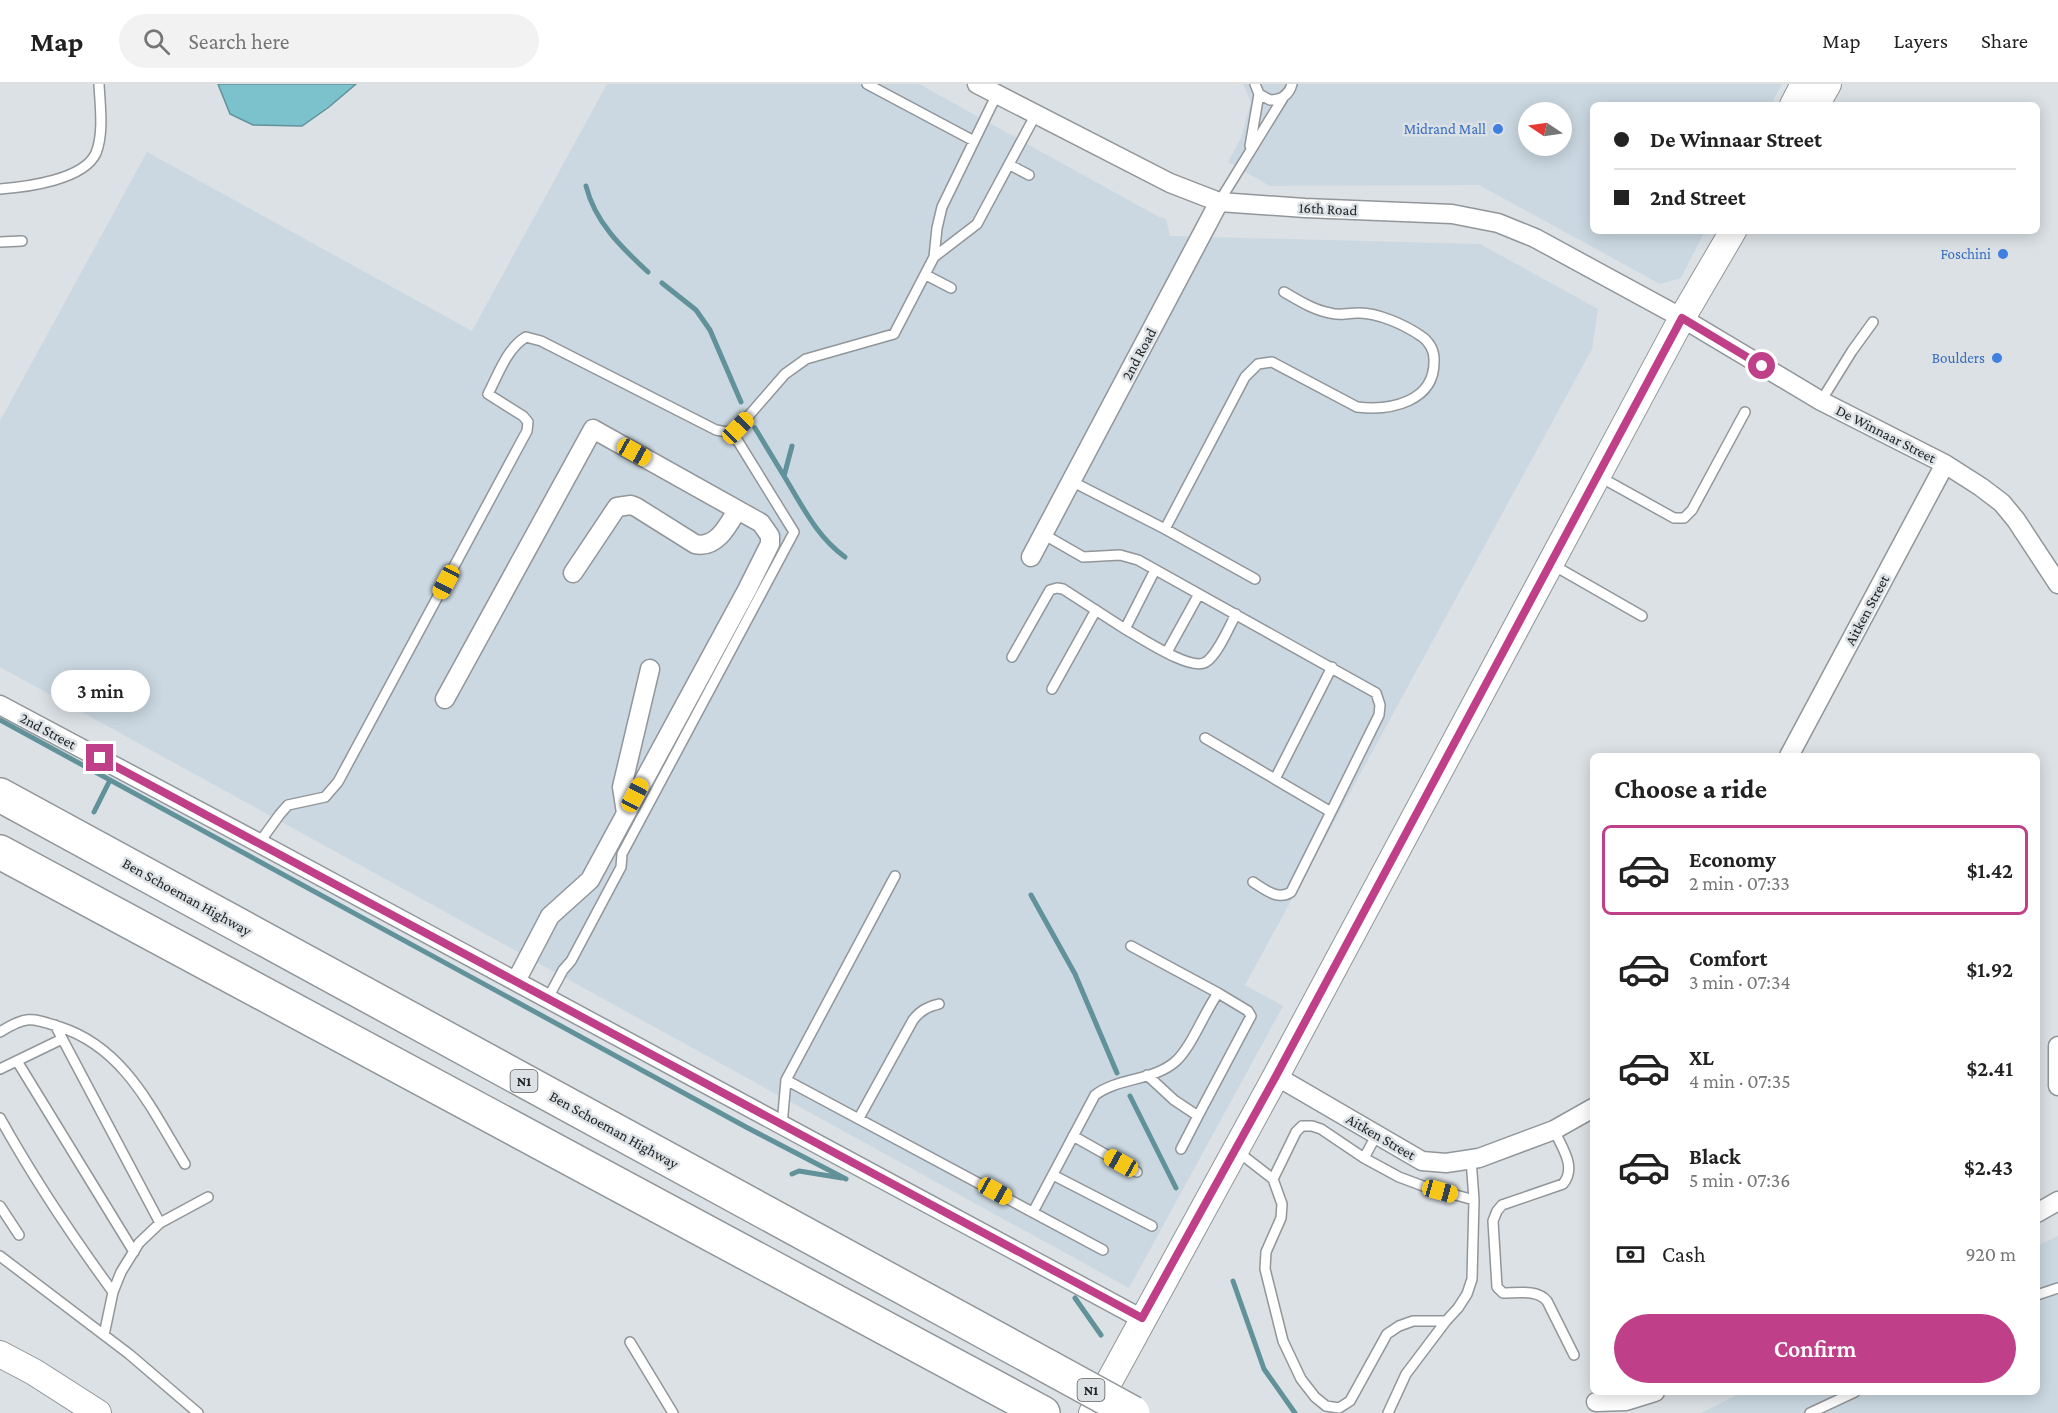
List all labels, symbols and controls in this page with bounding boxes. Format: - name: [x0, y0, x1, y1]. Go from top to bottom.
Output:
- search box: [119, 14, 539, 68]
- icon: search: [140, 25, 173, 58]
- text: Map: [30, 26, 83, 57]
- text: Search here: [188, 29, 289, 54]
- text: Map: [1822, 29, 1861, 53]
- text: Layers: [1894, 29, 1948, 53]
- text: Share: [1981, 29, 2028, 53]
- north arrow: [1518, 102, 1572, 156]
- map controls: [1518, 102, 1572, 156]
- place label: Midrand Mall: [1404, 121, 1486, 137]
- marker: Midrand Mall: [1491, 122, 1505, 136]
- text: De Winnaar Street: [1650, 127, 1822, 152]
- text: 2nd Street: [1650, 185, 1746, 210]
- street label: 16th Road: [1298, 199, 1358, 219]
- place label: Foschini: [1940, 246, 1991, 262]
- marker: Foschini: [1996, 247, 2010, 261]
- street label: 2nd Road: [1119, 325, 1159, 383]
- place label: Boulders: [1932, 350, 1985, 366]
- marker: Boulders: [1990, 351, 2004, 365]
- route start: [1748, 352, 1775, 379]
- street label: De Winnaar Street: [1833, 402, 1940, 467]
- car: [719, 409, 757, 447]
- car: [614, 435, 654, 469]
- car: [430, 562, 462, 602]
- street label: Aitken Street: [1842, 571, 1893, 648]
- callout: 3 min: [51, 671, 150, 713]
- text: 3 min: [77, 680, 124, 702]
- street label: 2nd Street: [17, 710, 80, 753]
- route end: [86, 744, 113, 771]
- text: Choose a ride: [1614, 774, 1767, 804]
- car: [619, 775, 651, 815]
- icon: car: [1617, 843, 1671, 897]
- text: Economy: [1689, 847, 1776, 872]
- street label: Ben Schoeman Highway: [119, 855, 254, 940]
- text: $1.42: [1967, 858, 2013, 883]
- text: 2 min · 07:33: [1689, 872, 1790, 894]
- icon: car: [1617, 942, 1671, 996]
- text: Comfort: [1689, 946, 1767, 971]
- text: $1.92: [1966, 957, 2013, 982]
- text: 3 min · 07:34: [1689, 971, 1791, 993]
- icon: car: [1617, 1041, 1671, 1095]
- text: XL: [1689, 1045, 1714, 1070]
- text: $2.41: [1967, 1056, 2013, 1081]
- road number: N1: [510, 1070, 538, 1092]
- text: 4 min · 07:35: [1689, 1070, 1791, 1092]
- street label: Ben Schoeman Highway: [546, 1088, 681, 1173]
- street label: Aitken Street: [1344, 1111, 1419, 1164]
- icon: car: [1617, 1140, 1671, 1194]
- text: Black: [1689, 1144, 1741, 1169]
- car: [1101, 1146, 1141, 1180]
- text: $2.43: [1964, 1155, 2013, 1180]
- text: 5 min · 07:36: [1689, 1169, 1791, 1191]
- car: [975, 1174, 1015, 1208]
- car: [1420, 1178, 1460, 1204]
- icon: cash: [1614, 1238, 1647, 1271]
- text: Cash: [1662, 1242, 1706, 1267]
- text: 920 m: [1965, 1243, 2016, 1265]
- button: Confirm: [1614, 1314, 2016, 1383]
- road number: N1: [1078, 1379, 1104, 1401]

